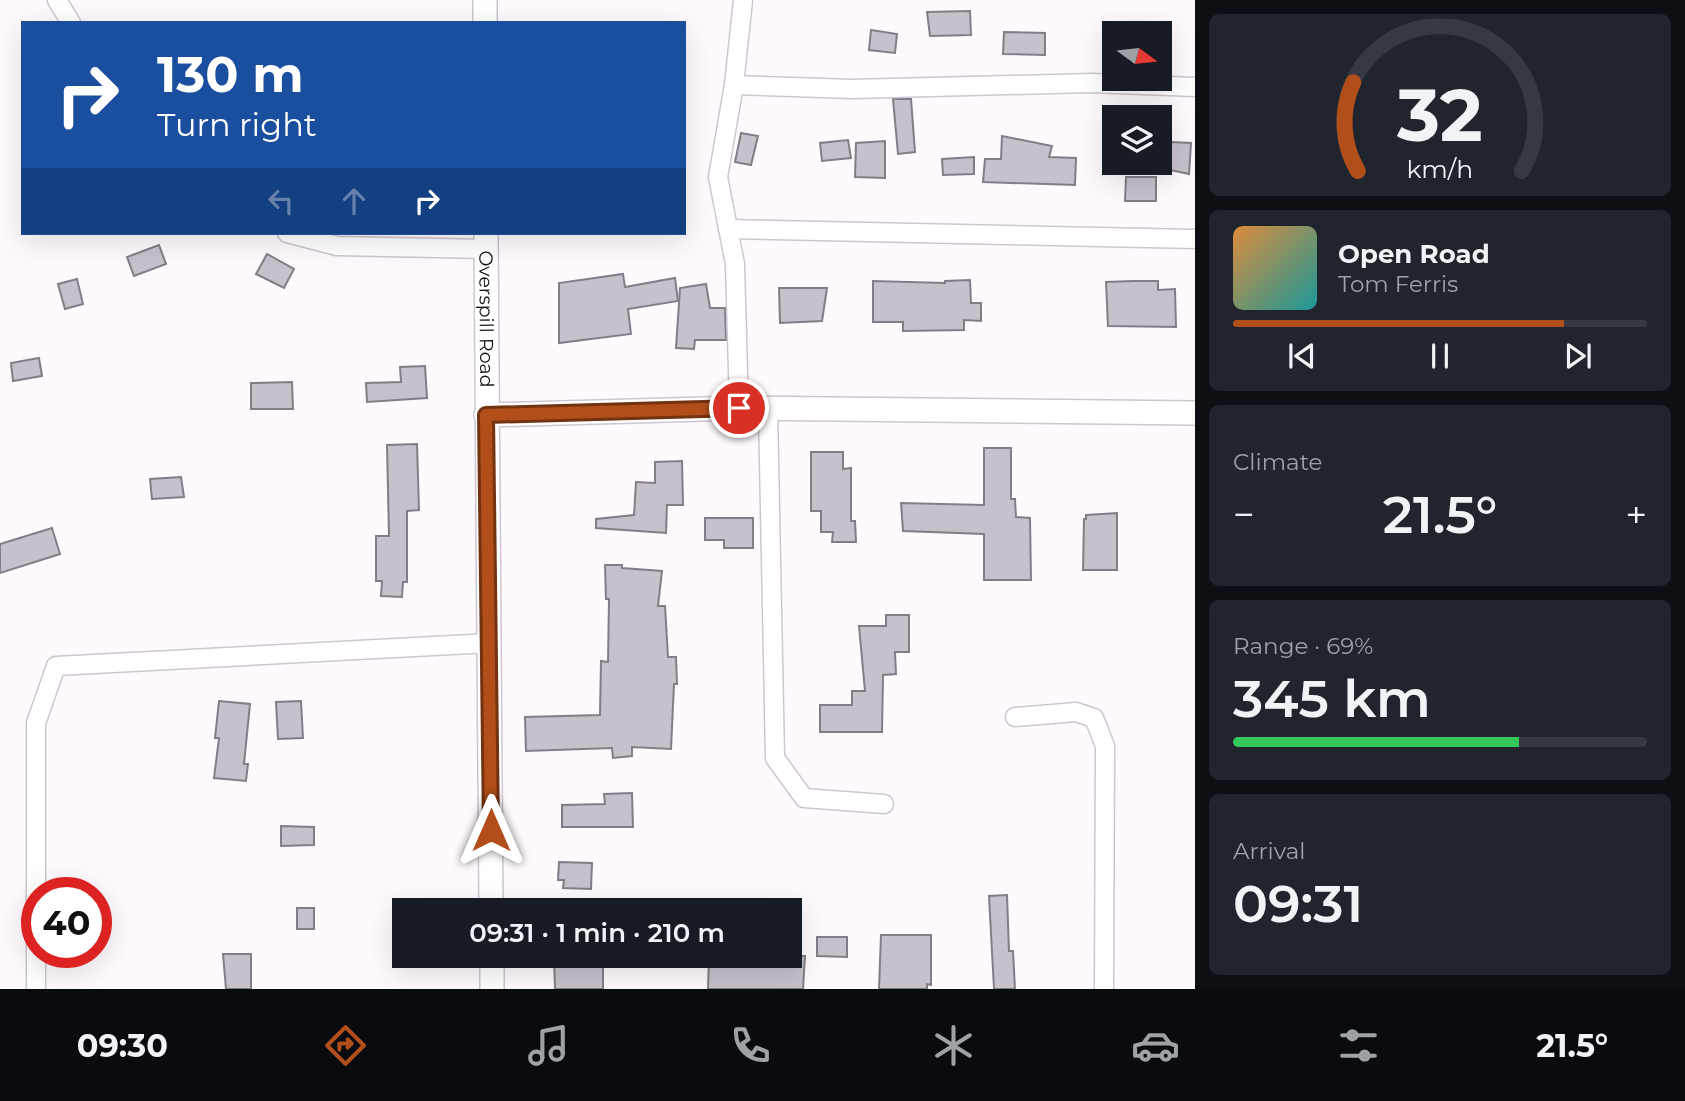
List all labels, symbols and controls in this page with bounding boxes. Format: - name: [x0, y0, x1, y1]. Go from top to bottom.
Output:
- north arrow: [1102, 21, 1172, 91]
- map controls: [1102, 21, 1172, 175]
- text: 130 m: [157, 45, 304, 104]
- icon: right: [42, 49, 133, 140]
- text: 32: [1396, 71, 1483, 159]
- text: Turn right: [157, 105, 317, 144]
- button: layers: [1102, 105, 1172, 175]
- text: km/h: [1407, 154, 1473, 184]
- icon: left: [262, 182, 300, 220]
- icon: ahead: [335, 182, 373, 220]
- icon: right: [408, 182, 446, 220]
- text: Open Road: [1338, 238, 1490, 270]
- street label: Overspill Road: [474, 250, 498, 388]
- text: Tom Ferris: [1338, 270, 1458, 298]
- icon: previous: [1283, 337, 1321, 375]
- icon: pause: [1421, 337, 1459, 375]
- icon: next: [1559, 337, 1597, 375]
- pin: [709, 378, 769, 438]
- icon: arrive: [720, 389, 758, 427]
- text: Climate: [1233, 448, 1322, 476]
- text: 21.5°: [1383, 483, 1497, 546]
- text: −: [1233, 491, 1255, 538]
- text: +: [1625, 491, 1647, 538]
- text: Range · 69%: [1233, 632, 1373, 660]
- text: 345 km: [1233, 667, 1431, 730]
- position arrow: [454, 793, 528, 867]
- text: Arrival: [1233, 837, 1306, 865]
- text: 09:31: [1233, 872, 1363, 935]
- speed limit sign: 40: [21, 877, 112, 968]
- text: 09:31 · 1 min · 210 m: [469, 917, 725, 949]
- icon: directions: [321, 1021, 370, 1070]
- icon: music: [524, 1021, 573, 1070]
- icon: phone: [726, 1021, 775, 1070]
- icon: climate: [929, 1021, 978, 1070]
- icon: car: [1131, 1021, 1180, 1070]
- icon: filters: [1334, 1021, 1383, 1070]
- text: 09:30: [77, 1026, 168, 1065]
- text: 21.5°: [1536, 1026, 1608, 1065]

